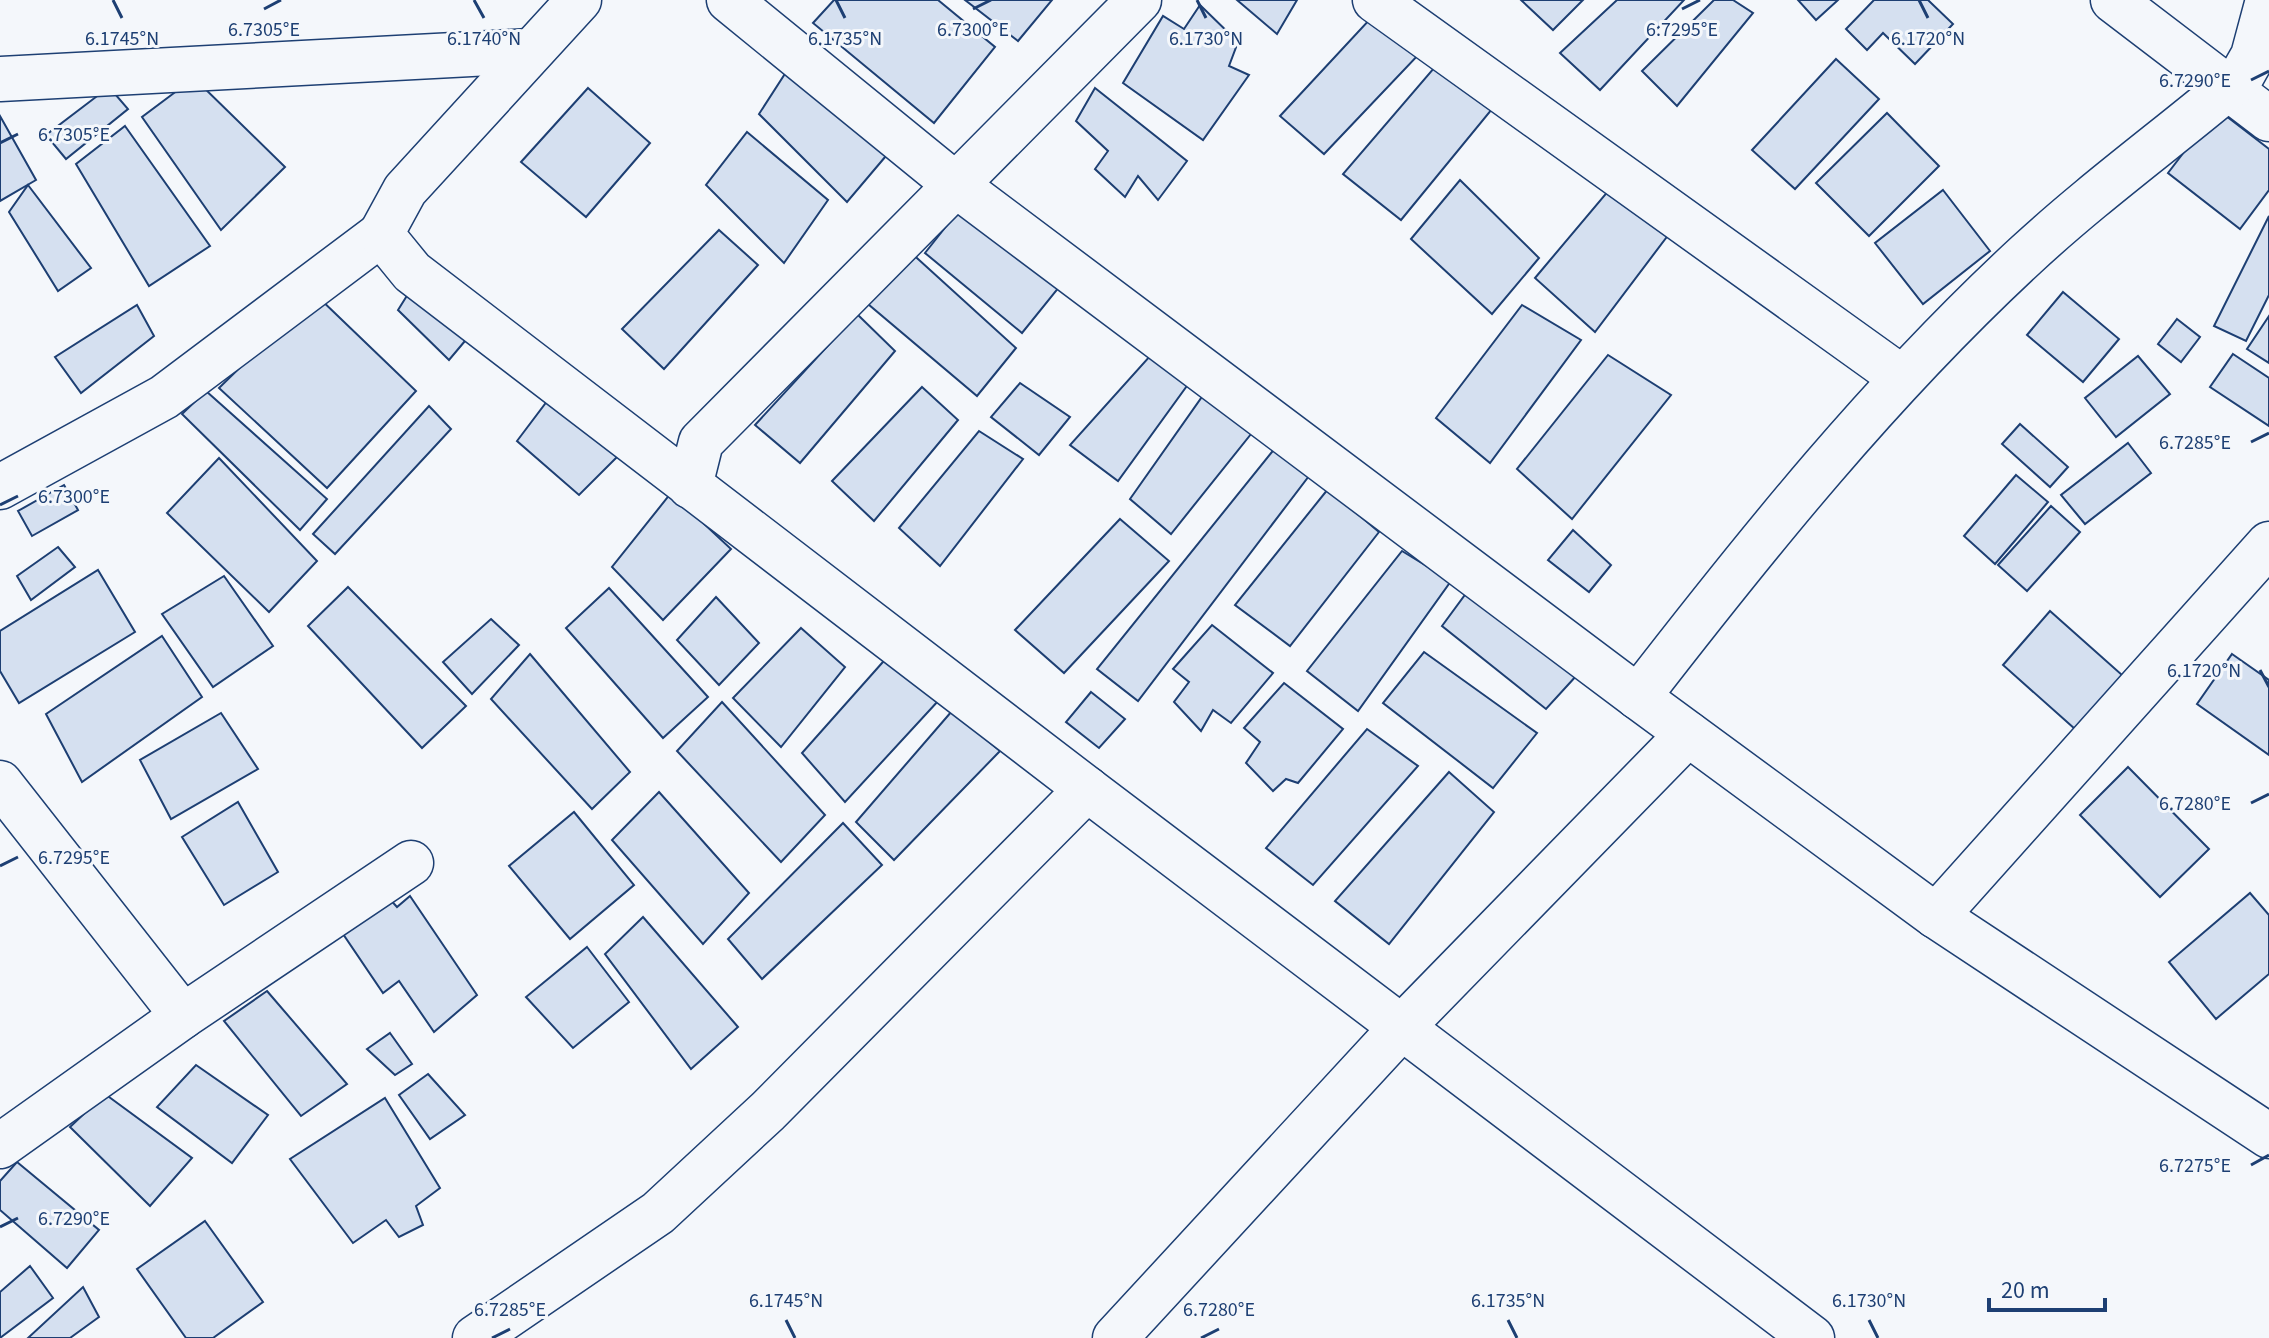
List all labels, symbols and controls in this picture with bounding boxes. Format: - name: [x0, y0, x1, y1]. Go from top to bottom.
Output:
- text: 6.7305°E: [228, 16, 300, 44]
- text: 6.7300°E: [937, 16, 1009, 44]
- text: 6.7295°E: [1646, 16, 1718, 44]
- text: 6.1745°N: [85, 25, 159, 53]
- text: 6.1740°N: [447, 25, 521, 53]
- text: 6.1735°N: [808, 25, 882, 53]
- text: 6.1730°N: [1169, 25, 1243, 53]
- text: 6.1720°N: [1891, 25, 1965, 53]
- text: 6.7290°E: [2159, 67, 2231, 95]
- text: 6.7305°E: [38, 121, 110, 149]
- text: 6.7285°E: [2159, 429, 2231, 457]
- text: 6.7300°E: [38, 483, 110, 511]
- text: 6.1720°N: [2167, 657, 2241, 685]
- text: 6.7280°E: [2159, 790, 2231, 818]
- text: 6.7295°E: [38, 844, 110, 872]
- text: 6.7275°E: [2159, 1152, 2231, 1180]
- text: 6.7290°E: [38, 1205, 110, 1233]
- scale bar: [1989, 1262, 2105, 1312]
- text: 20 m: [2001, 1273, 2050, 1308]
- text: 6.1745°N: [749, 1287, 823, 1315]
- text: 6.1735°N: [1471, 1287, 1545, 1315]
- text: 6.1730°N: [1832, 1287, 1906, 1315]
- text: 6.7285°E: [474, 1296, 546, 1324]
- text: 6.7280°E: [1183, 1296, 1255, 1324]

